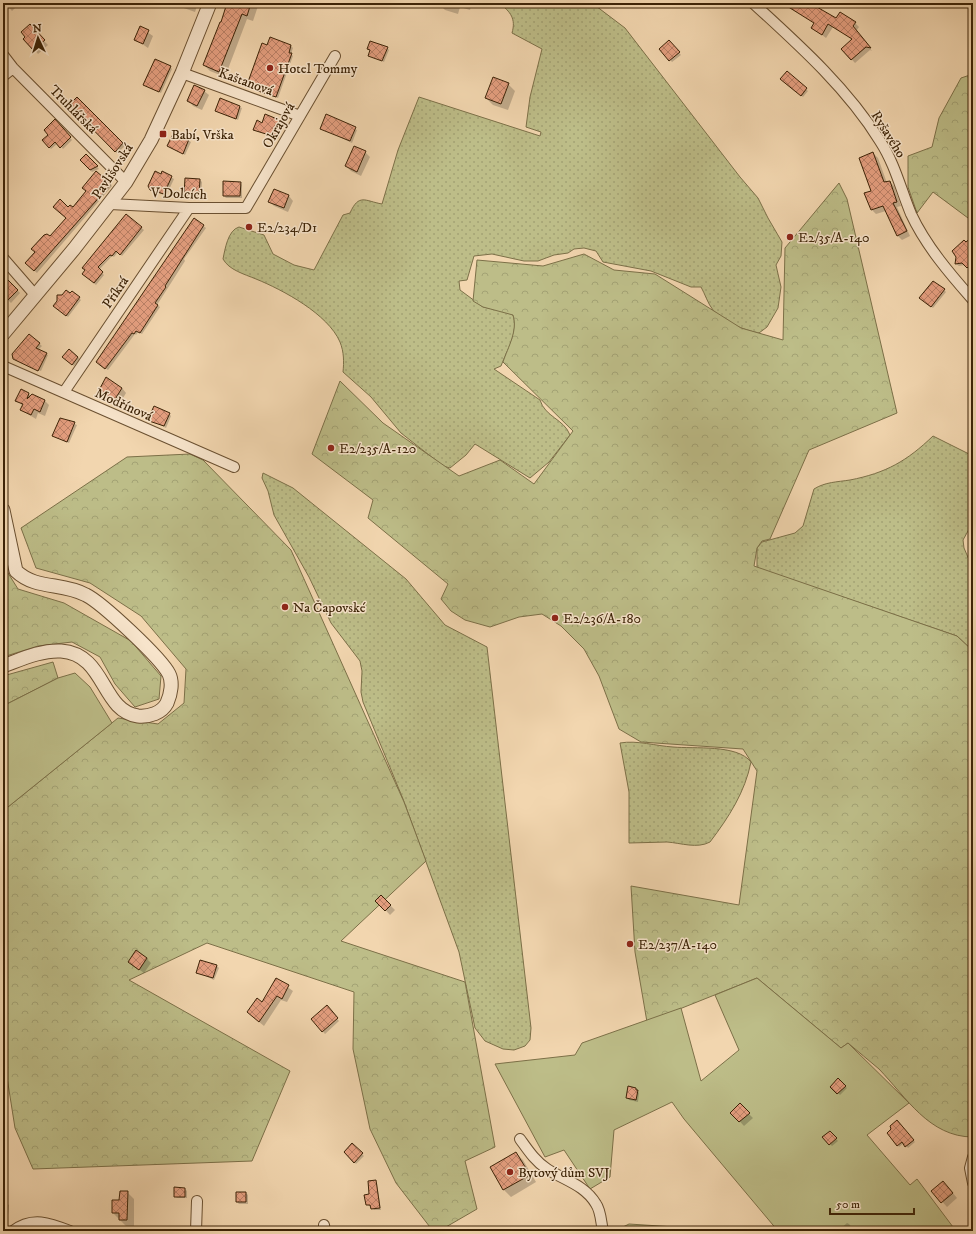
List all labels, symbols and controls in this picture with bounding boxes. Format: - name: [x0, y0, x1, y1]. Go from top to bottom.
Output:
- north arrow: [18, 18, 58, 58]
- text: N: [32, 22, 42, 36]
- place label: Hotel Tommy: [278, 60, 358, 78]
- marker: Hotel Tommy: [265, 63, 275, 73]
- street label: Kaštanová: [216, 64, 276, 100]
- street label: Truhlářská: [45, 82, 101, 138]
- street label: Okrajová: [259, 99, 299, 152]
- street label: Ryšavého: [867, 108, 910, 162]
- place label: Babí, Vrška: [171, 126, 234, 144]
- marker: Babí, Vrška: [158, 129, 168, 139]
- street label: Pavlišovská: [88, 140, 138, 203]
- street label: V Dolcích: [150, 184, 208, 204]
- place label: E2/234/D1: [257, 219, 317, 237]
- marker: E2/234/D1: [244, 222, 254, 232]
- place label: E2/35/A-140: [798, 229, 870, 247]
- marker: E2/35/A-140: [785, 232, 795, 242]
- street label: Příkrá: [99, 273, 133, 312]
- street label: Modřínová: [92, 384, 155, 426]
- place label: E2/235/A-120: [339, 440, 416, 458]
- marker: E2/235/A-120: [326, 443, 336, 453]
- place label: Na Čapovské: [293, 599, 366, 617]
- marker: Na Čapovské: [280, 602, 290, 612]
- place label: E2/236/A-180: [563, 610, 641, 628]
- marker: E2/236/A-180: [550, 613, 560, 623]
- place label: E2/237/A-140: [638, 936, 717, 954]
- marker: E2/237/A-140: [625, 939, 635, 949]
- place label: Bytový dům SVJ: [518, 1164, 610, 1182]
- marker: Bytový dům SVJ: [505, 1167, 515, 1177]
- scale bar: [830, 1190, 914, 1216]
- text: 50 m: [836, 1197, 860, 1212]

